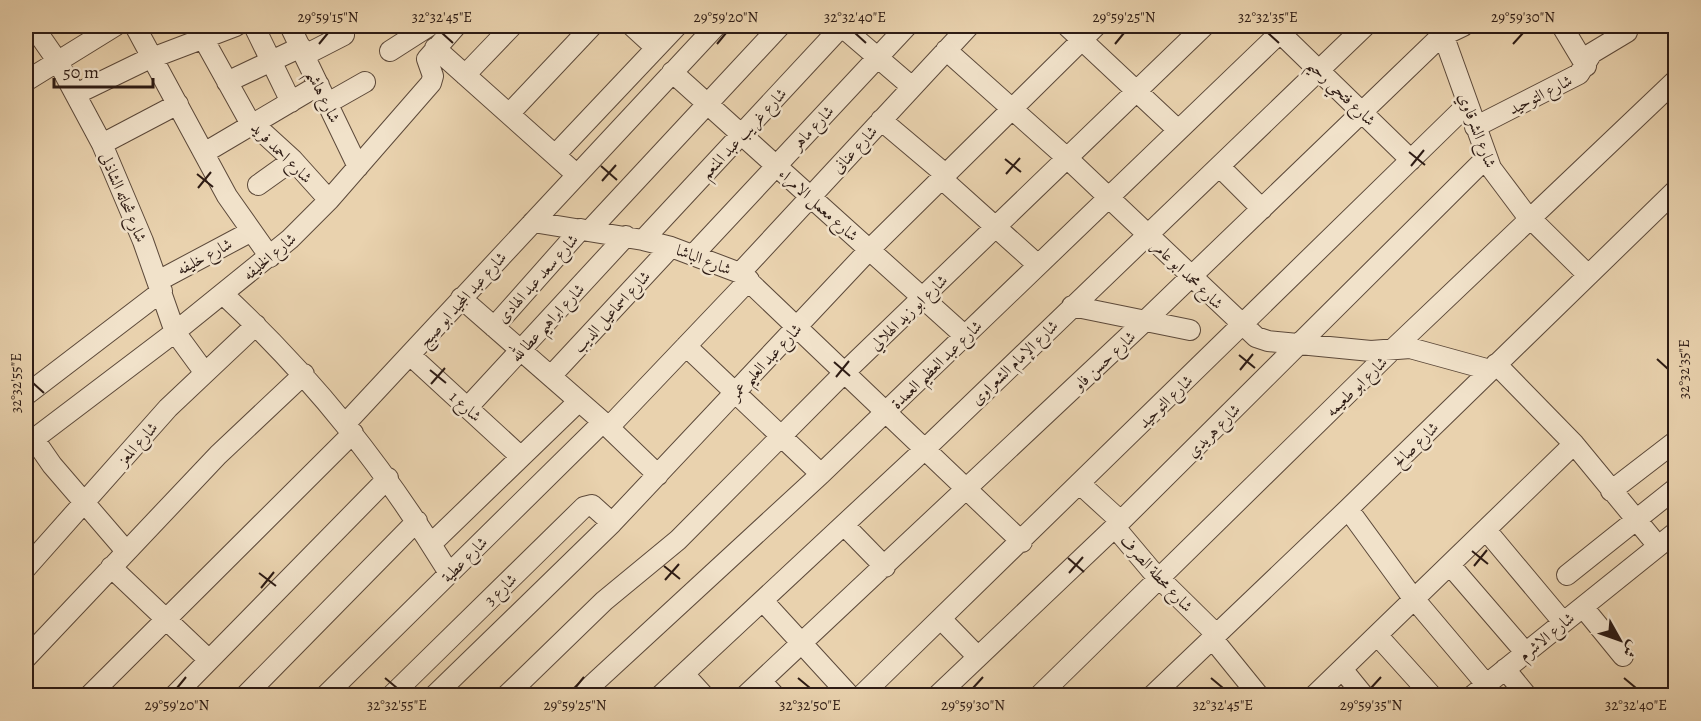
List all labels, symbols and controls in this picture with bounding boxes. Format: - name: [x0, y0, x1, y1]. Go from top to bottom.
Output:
- text: 29°59'15"N: [297, 7, 359, 27]
- text: 32°32'45"E: [412, 7, 472, 27]
- text: 29°59'20"N: [694, 7, 759, 27]
- text: 32°32'40"E: [824, 7, 886, 27]
- text: 29°59'25"N: [1092, 7, 1156, 27]
- text: 32°32'35"E: [1238, 7, 1298, 27]
- text: 29°59'30"N: [1491, 7, 1555, 27]
- scale bar: [54, 51, 153, 89]
- street label: شارع فتحي رحيم: [1299, 54, 1380, 135]
- text: 50 m: [63, 60, 99, 84]
- street label: شارع هاشم: [296, 66, 345, 129]
- street label: شارع التوحيد: [1505, 70, 1577, 122]
- street label: شارع غريب عبد المنعم: [696, 83, 795, 187]
- street label: شارع الشرقاوي: [1451, 89, 1502, 172]
- street label: شارع ماهر: [785, 101, 841, 158]
- street label: شارع احمد فريد: [244, 117, 317, 190]
- street label: شارع عنانى: [827, 121, 884, 180]
- street label: شارع شحاته الشاذلى: [92, 149, 152, 247]
- street label: شارع معمل الامراء: [772, 163, 863, 248]
- street label: شارع الخليفه: [238, 228, 302, 287]
- street label: شارع سعد عبد الهادى: [492, 229, 585, 329]
- street label: شارع خليفه: [173, 233, 237, 282]
- street label: شارع محمد ابو عامر: [1145, 235, 1228, 316]
- street label: شارع الباشا: [672, 239, 734, 282]
- street label: شارع عبد المجيد ابو صبح: [414, 247, 514, 354]
- street label: شارع اسماعيل الديب: [568, 266, 657, 359]
- street label: شارع ابو زيد الهلالي: [865, 270, 954, 357]
- street label: شارع ابراهيم عطا لله: [504, 277, 594, 370]
- street label: شارع عبد العظيم العمدة: [886, 315, 991, 418]
- street label: شارع الإمام الشعراوى: [966, 315, 1065, 412]
- street label: شارع عبد العليم عمر: [723, 319, 811, 410]
- street label: شارع حسن فاو: [1067, 326, 1142, 398]
- text: 32°32'35"E: [1674, 339, 1694, 399]
- street label: شارع ابو طعيمه: [1321, 352, 1394, 423]
- text: 32°32'55"E: [6, 353, 26, 413]
- street label: شارع التوحيد: [1133, 370, 1199, 435]
- street label: شارع 1: [443, 386, 486, 429]
- street label: شارع هريدي: [1182, 399, 1247, 464]
- street label: شارع المعز: [111, 417, 165, 473]
- street label: شارع صالح: [1388, 417, 1445, 474]
- street label: شارع محطة الصرف: [1113, 530, 1198, 618]
- street label: شارع عطية: [437, 532, 494, 589]
- street label: شارع 3: [480, 569, 523, 612]
- street label: شارع الاشرم: [1514, 607, 1581, 669]
- north arrow: [1590, 610, 1650, 670]
- text: ش: [1617, 636, 1644, 662]
- text: 29°59'20"N: [145, 695, 210, 715]
- text: 32°32'55"E: [367, 695, 427, 715]
- text: 29°59'25"N: [543, 695, 607, 715]
- text: 32°32'50"E: [779, 695, 841, 715]
- text: 29°59'30"N: [941, 695, 1005, 715]
- text: 32°32'45"E: [1193, 695, 1253, 715]
- text: 29°59'35"N: [1340, 695, 1402, 715]
- text: 32°32'40"E: [1605, 695, 1667, 715]

